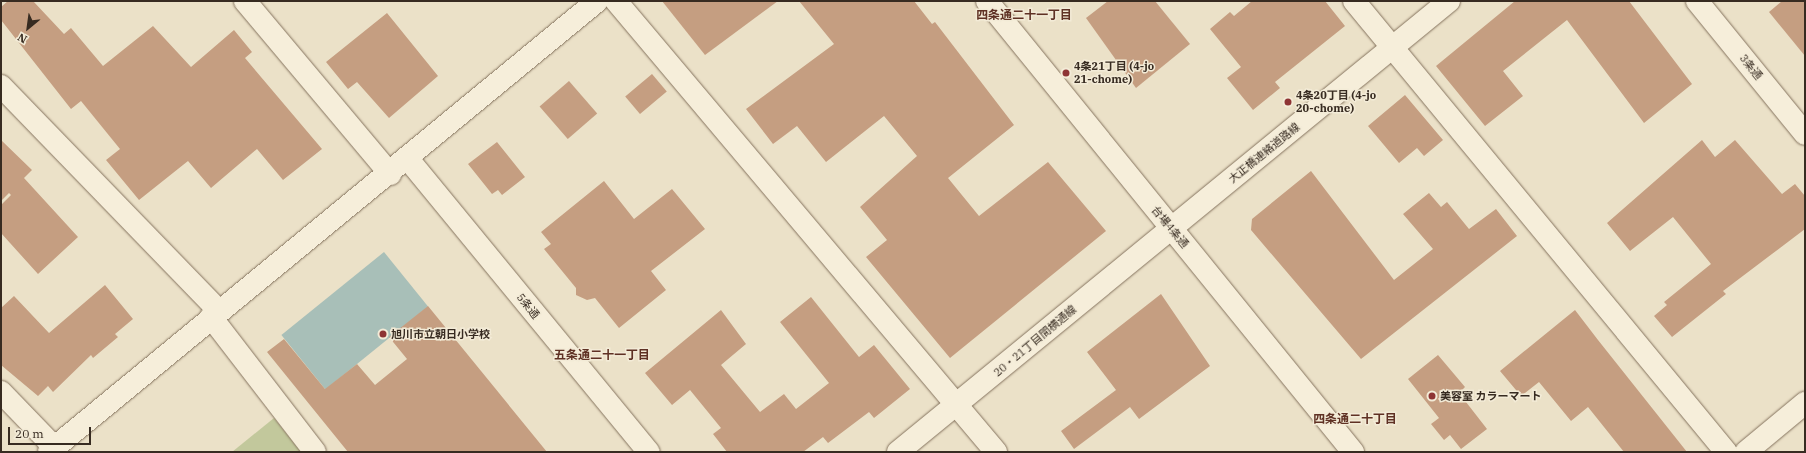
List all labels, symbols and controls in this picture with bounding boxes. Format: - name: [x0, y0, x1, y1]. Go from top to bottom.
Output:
- north arrow: [8, 8, 48, 48]
- district label: 四条通二十一丁目: [976, 8, 1072, 22]
- text: N: [15, 30, 29, 47]
- street label: 3条通: [1737, 52, 1765, 82]
- place label: 4条21丁目 (4-jo 21-chome): [1074, 60, 1154, 86]
- marker: 4条21丁目 (4-jo 21-chome): [1061, 68, 1071, 78]
- place label: 4条20丁目 (4-jo 20-chome): [1296, 89, 1376, 115]
- marker: 4条20丁目 (4-jo 20-chome): [1283, 97, 1293, 107]
- street label: 大正橋連絡道路線: [1226, 120, 1302, 186]
- street label: 台場4条通: [1149, 203, 1191, 251]
- street label: 5条通: [514, 291, 542, 321]
- street label: 20・21丁目間横通線: [991, 303, 1079, 379]
- place label: 旭川市立朝日小学校: [391, 327, 490, 341]
- marker: 旭川市立朝日小学校: [378, 329, 388, 339]
- district label: 五条通二十一丁目: [554, 348, 650, 362]
- place label: 美容室 カラーマート: [1440, 389, 1542, 403]
- marker: 美容室 カラーマート: [1427, 391, 1437, 401]
- district label: 四条通二十丁目: [1313, 412, 1397, 426]
- scale bar: [10, 419, 93, 445]
- text: 20 m: [15, 426, 44, 441]

